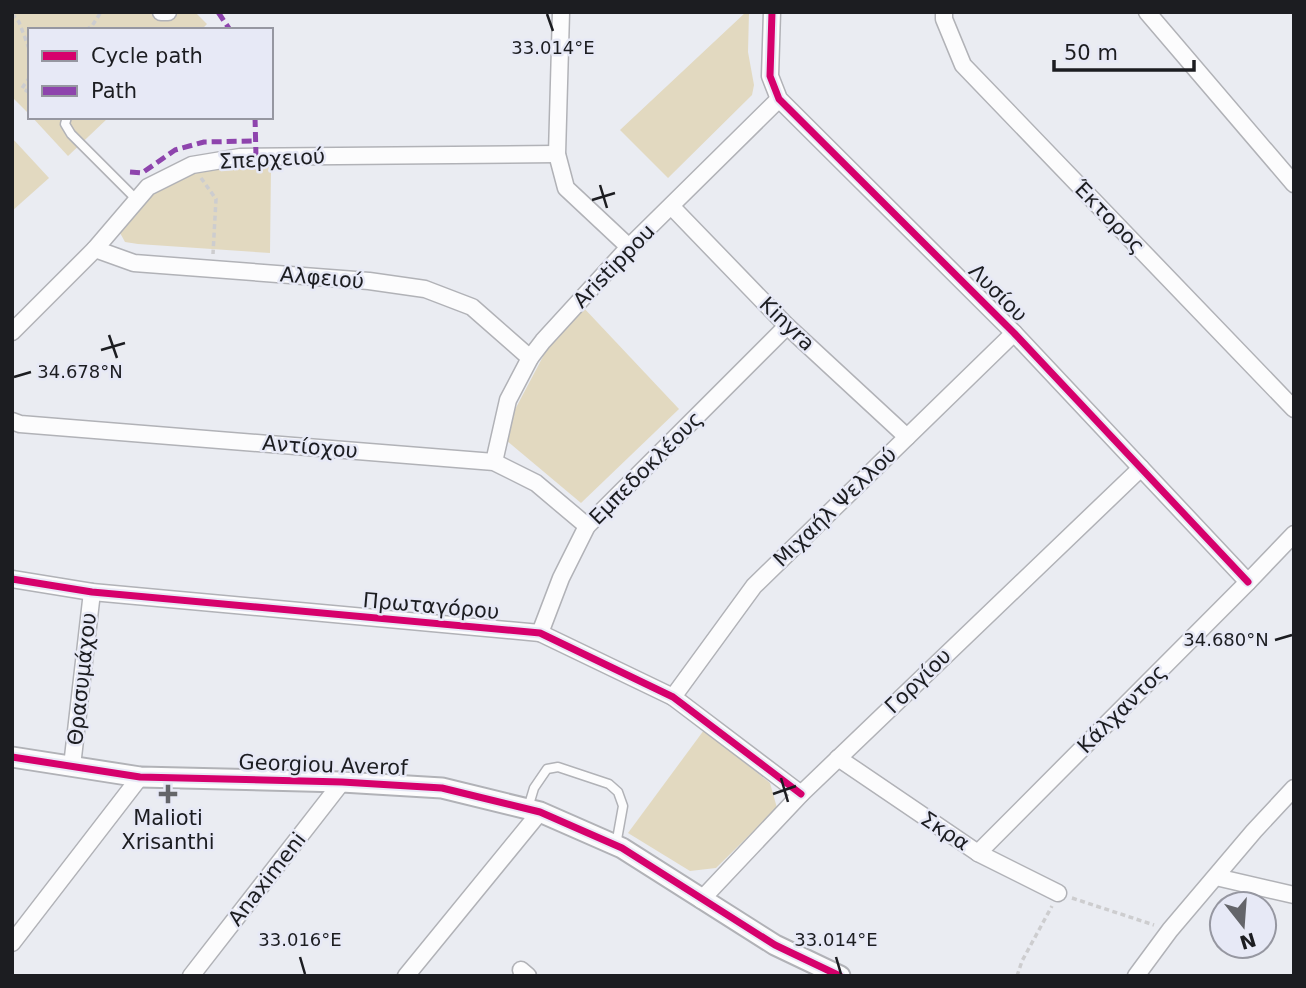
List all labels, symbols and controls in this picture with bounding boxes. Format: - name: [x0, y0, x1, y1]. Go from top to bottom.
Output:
- legend: [28, 28, 273, 119]
- scale bar: [1054, 28, 1194, 72]
- text: 33.014°E: [511, 37, 595, 58]
- text: 50 m: [1064, 41, 1118, 65]
- text: Cycle path: [91, 44, 203, 68]
- text: Path: [91, 79, 137, 103]
- street label: Σπερχειού: [218, 144, 326, 174]
- street label: Έκτορος: [1068, 175, 1150, 258]
- street label: Aristippou: [568, 219, 660, 313]
- street label: Λυσίου: [964, 259, 1032, 327]
- street label: Αλφειού: [279, 262, 365, 294]
- street label: Kinyra: [755, 292, 819, 356]
- text: 34.678°N: [37, 361, 123, 382]
- street label: Εμπεδοκλέους: [585, 407, 707, 529]
- street label: Αντίοχου: [261, 431, 359, 463]
- street label: Μιχαήλ Ψελλού: [769, 442, 901, 572]
- street label: Πρωταγόρου: [362, 588, 500, 624]
- street label: Θρασυμάχου: [63, 611, 101, 747]
- text: 34.680°N: [1183, 629, 1269, 650]
- street label: Γοργίου: [880, 644, 956, 718]
- street label: Κάλχαντος: [1073, 660, 1171, 758]
- street label: Georgiou Averof: [238, 750, 409, 780]
- marker: Malioti Xrisanthi: [160, 786, 176, 802]
- place label: Malioti Xrisanthi: [121, 806, 215, 854]
- street label: Σκρα: [916, 807, 974, 855]
- street label: Anaximeni: [223, 828, 311, 930]
- north arrow: [1208, 890, 1278, 960]
- text: N: [1237, 928, 1259, 954]
- text: 33.016°E: [258, 929, 342, 950]
- text: 33.014°E: [794, 929, 878, 950]

